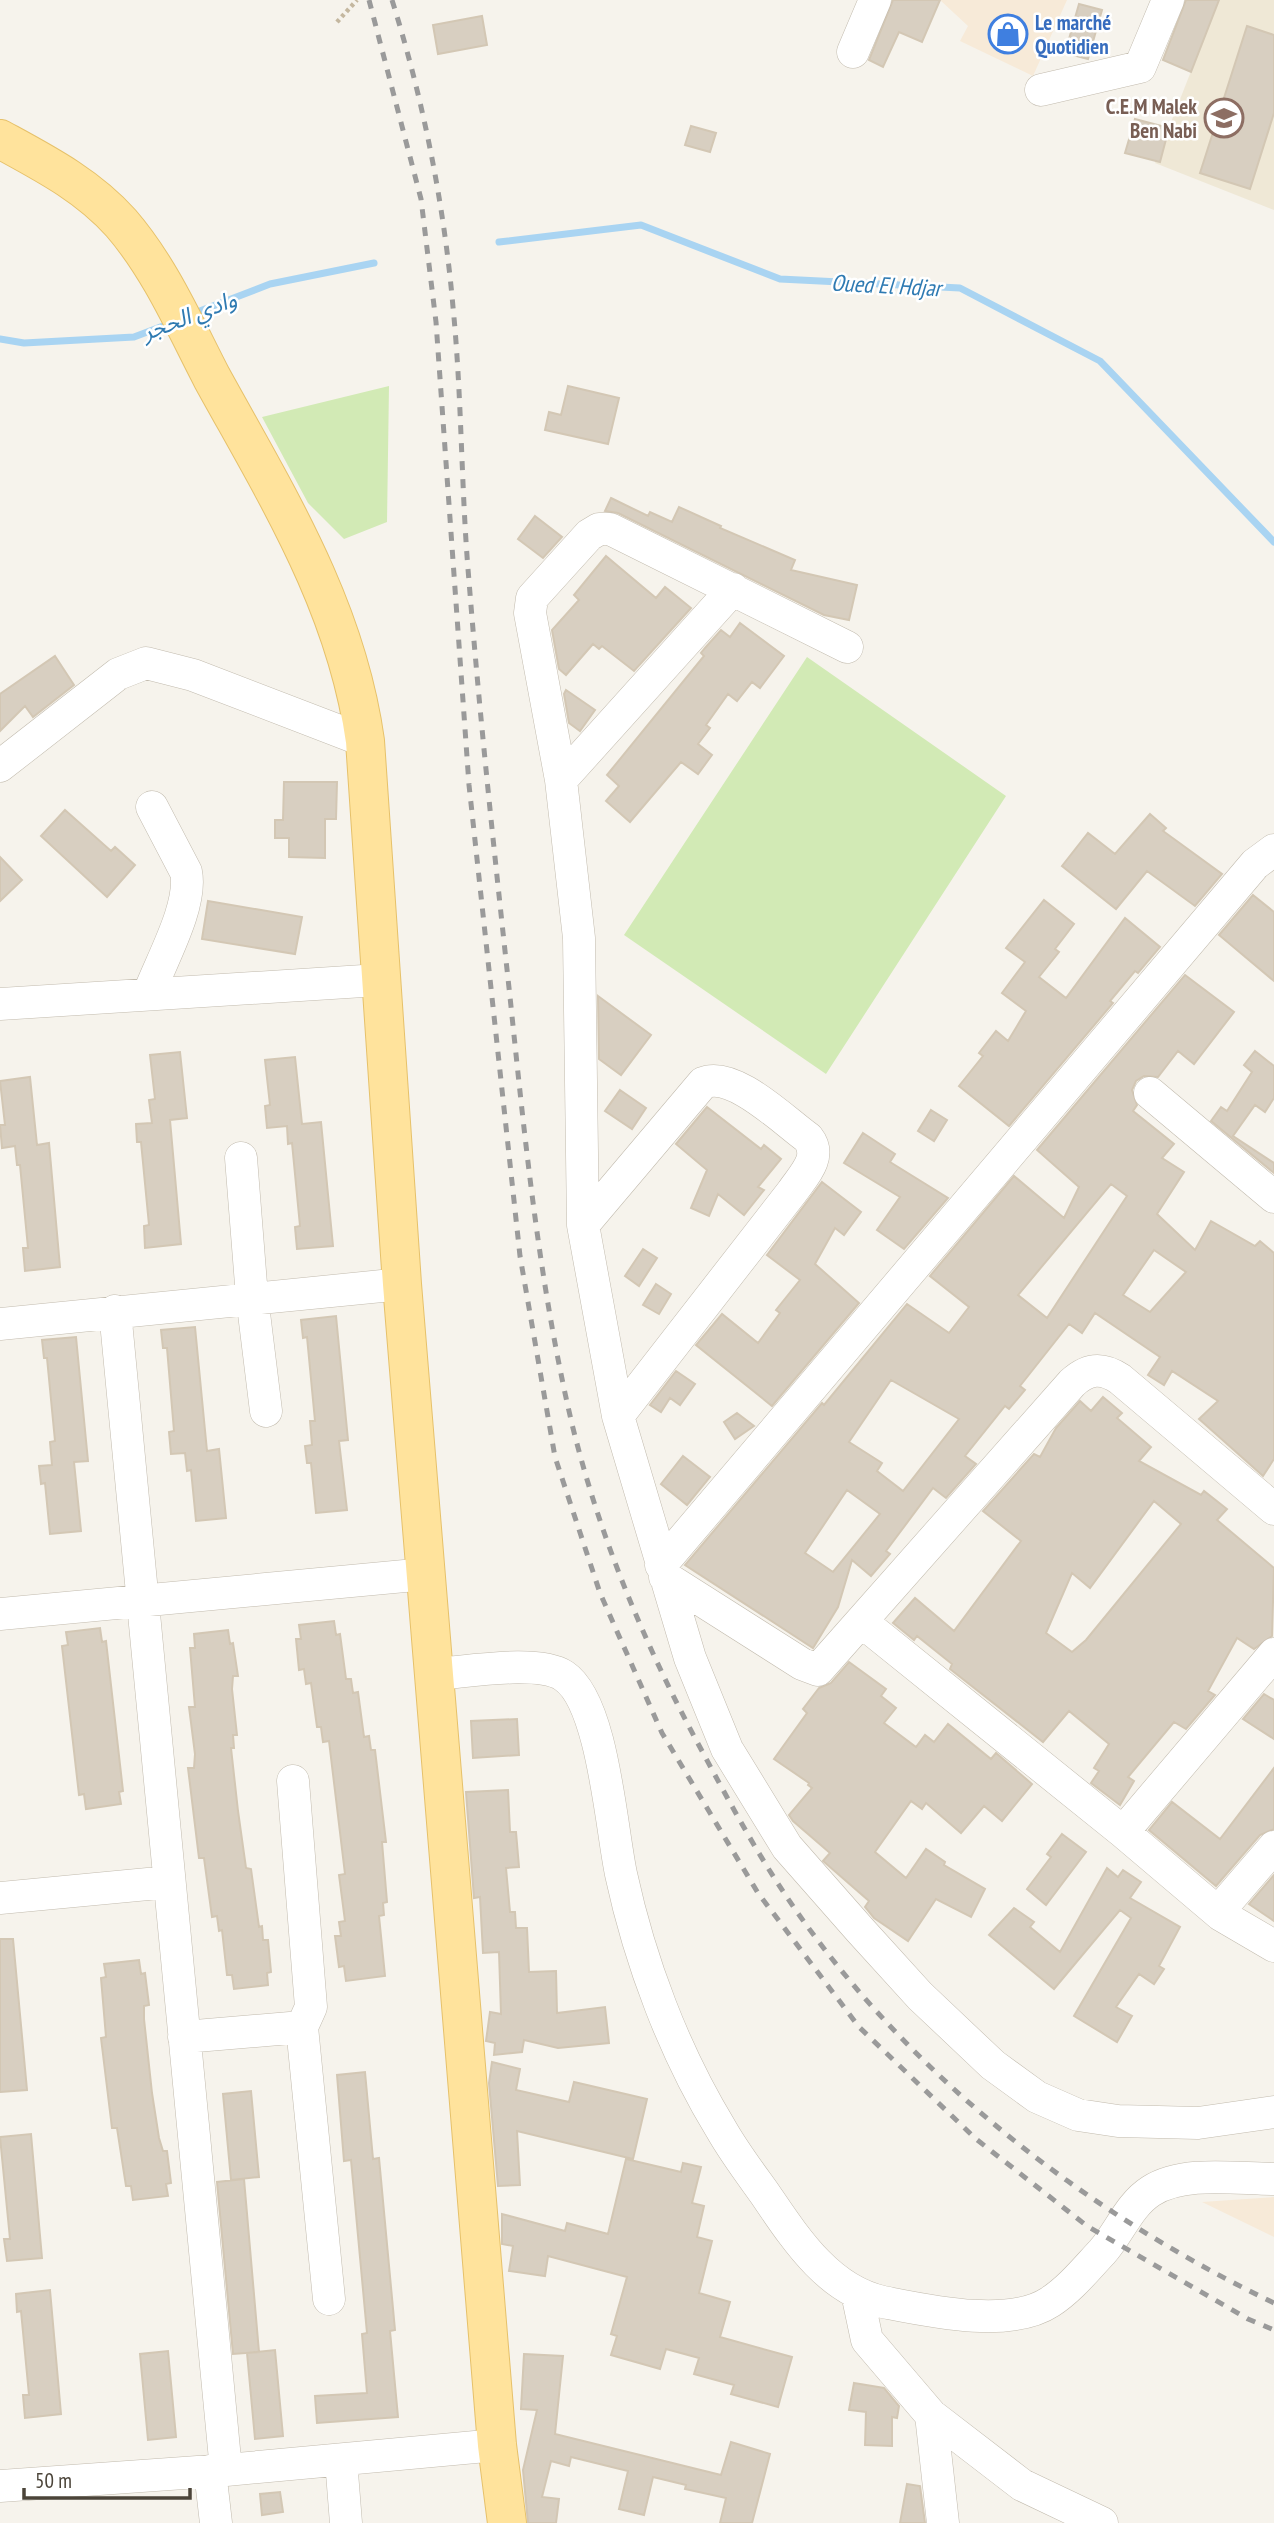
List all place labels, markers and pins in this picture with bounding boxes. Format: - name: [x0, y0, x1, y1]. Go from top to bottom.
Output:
- place label: Le marché Quotidien: [1035, 9, 1111, 60]
- shop icon: Le marché Quotidien: [987, 13, 1029, 55]
- place label: C.E.M Malek Ben Nabi: [1106, 93, 1197, 144]
- school or university icon: C.E.M Malek Ben Nabi: [1203, 97, 1245, 139]

